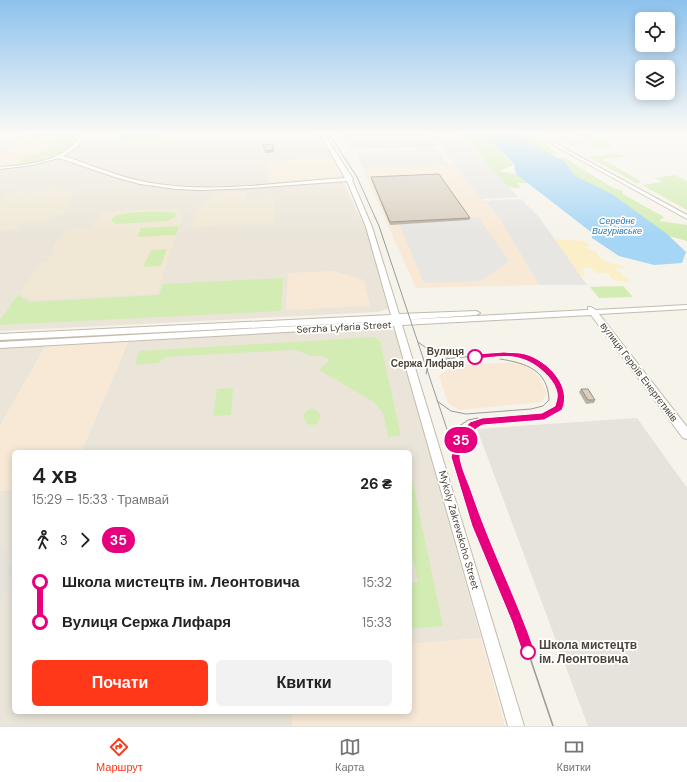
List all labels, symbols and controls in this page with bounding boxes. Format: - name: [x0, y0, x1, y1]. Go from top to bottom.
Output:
- map controls: [635, 12, 675, 100]
- button: locate: [635, 12, 675, 52]
- button: layers: [635, 60, 675, 100]
- water label: Середнє Вигурівське: [592, 215, 642, 237]
- street label: Serzha Lyfaria Street: [296, 318, 392, 336]
- street label: вулиця Героїв Енергетиків: [597, 320, 681, 424]
- place label: Вулиця Сержа Лифаря: [391, 345, 464, 370]
- marker: Вулиця Сержа Лифаря: [467, 349, 483, 365]
- line badge: 35: [443, 427, 479, 453]
- text: 35: [452, 431, 470, 449]
- text: 4 хв: [32, 461, 77, 490]
- street label: Mykoly Zakrevskoho Street: [436, 469, 482, 591]
- text: 26 ₴: [360, 474, 392, 494]
- text: 15:29 – 15:33 · Трамвай: [32, 491, 169, 508]
- icon: walk: [32, 529, 54, 551]
- icon: forward: [74, 529, 96, 551]
- text: 35: [110, 531, 127, 549]
- text: 3: [60, 532, 68, 549]
- text: Школа мистецтв ім. Леонтовича: [62, 572, 300, 592]
- text: 15:32: [362, 574, 392, 591]
- text: Вулиця Сержа Лифаря: [62, 612, 231, 632]
- text: 15:33: [362, 614, 392, 631]
- place label: Школа мистецтв ім. Леонтовича: [539, 637, 637, 667]
- marker: Школа мистецтв ім. Леонтовича: [520, 644, 536, 660]
- button: Почати: [32, 660, 208, 706]
- button: Квитки: [216, 660, 392, 706]
- tab: Маршрут: [96, 736, 143, 774]
- tab: Карта: [335, 736, 364, 774]
- tab: Квитки: [557, 736, 591, 774]

